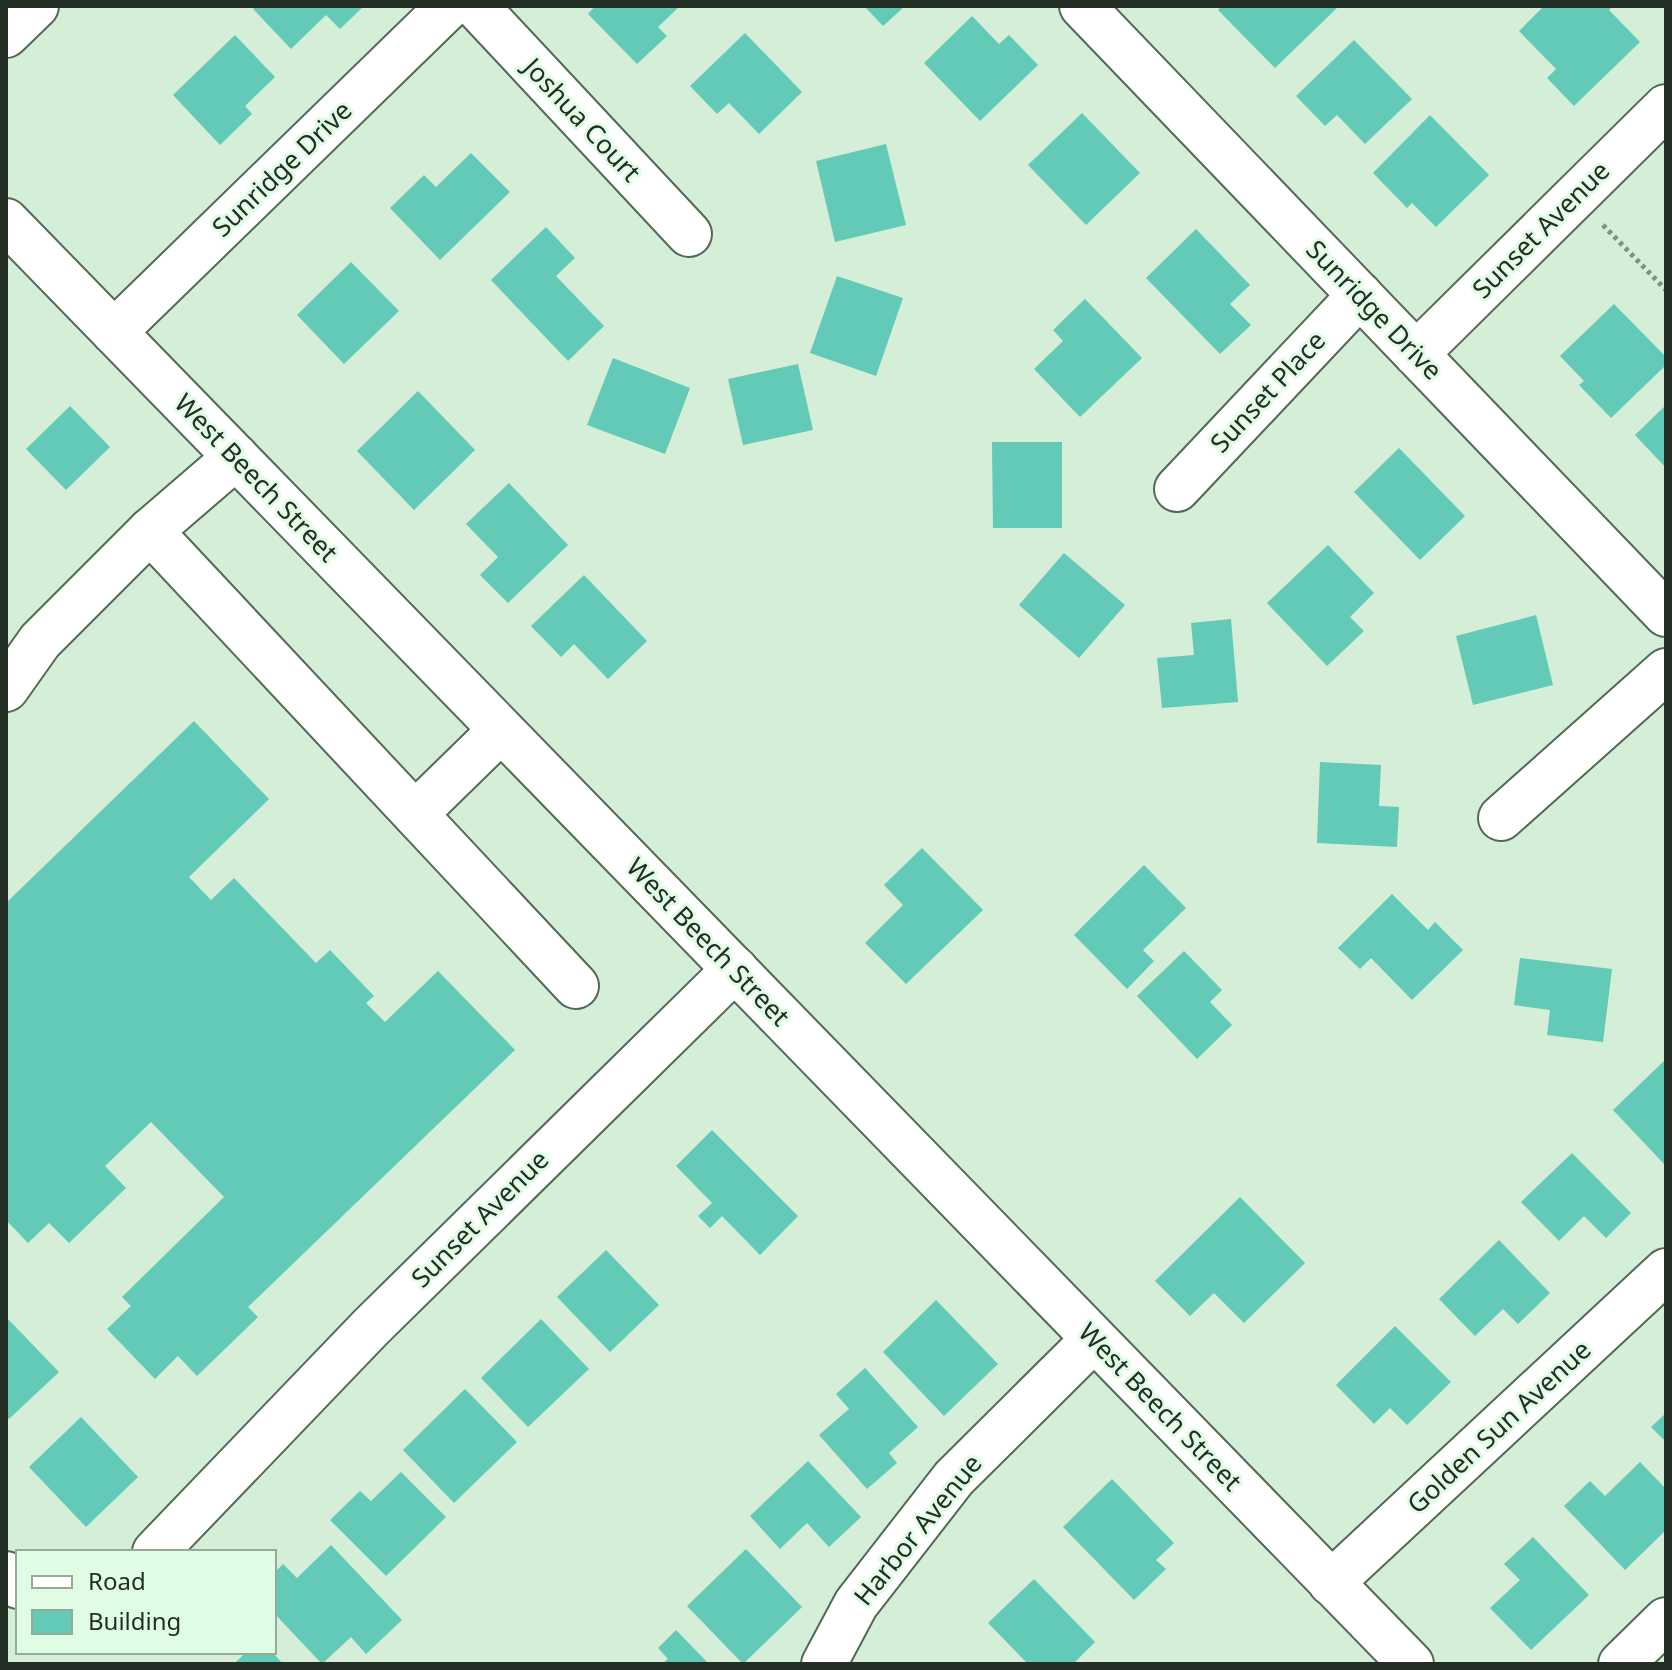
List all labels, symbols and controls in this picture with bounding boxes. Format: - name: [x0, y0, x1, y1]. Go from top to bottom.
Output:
- street label: Joshua Court: [514, 47, 649, 189]
- street label: Sunridge Drive: [203, 92, 359, 244]
- street label: Sunset Avenue: [1464, 153, 1617, 306]
- street label: Sunridge Drive: [1299, 231, 1451, 387]
- street label: Sunset Place: [1202, 323, 1333, 460]
- street label: West Beech Street: [167, 385, 346, 569]
- street label: West Beech Street: [619, 849, 798, 1033]
- street label: Sunset Avenue: [403, 1142, 556, 1295]
- street label: West Beech Street: [1071, 1314, 1250, 1498]
- street label: Golden Sun Avenue: [1399, 1331, 1598, 1521]
- street label: Harbor Avenue: [845, 1446, 989, 1613]
- legend: [16, 1550, 276, 1654]
- text: Road: [88, 1564, 146, 1597]
- text: Building: [88, 1604, 181, 1637]

